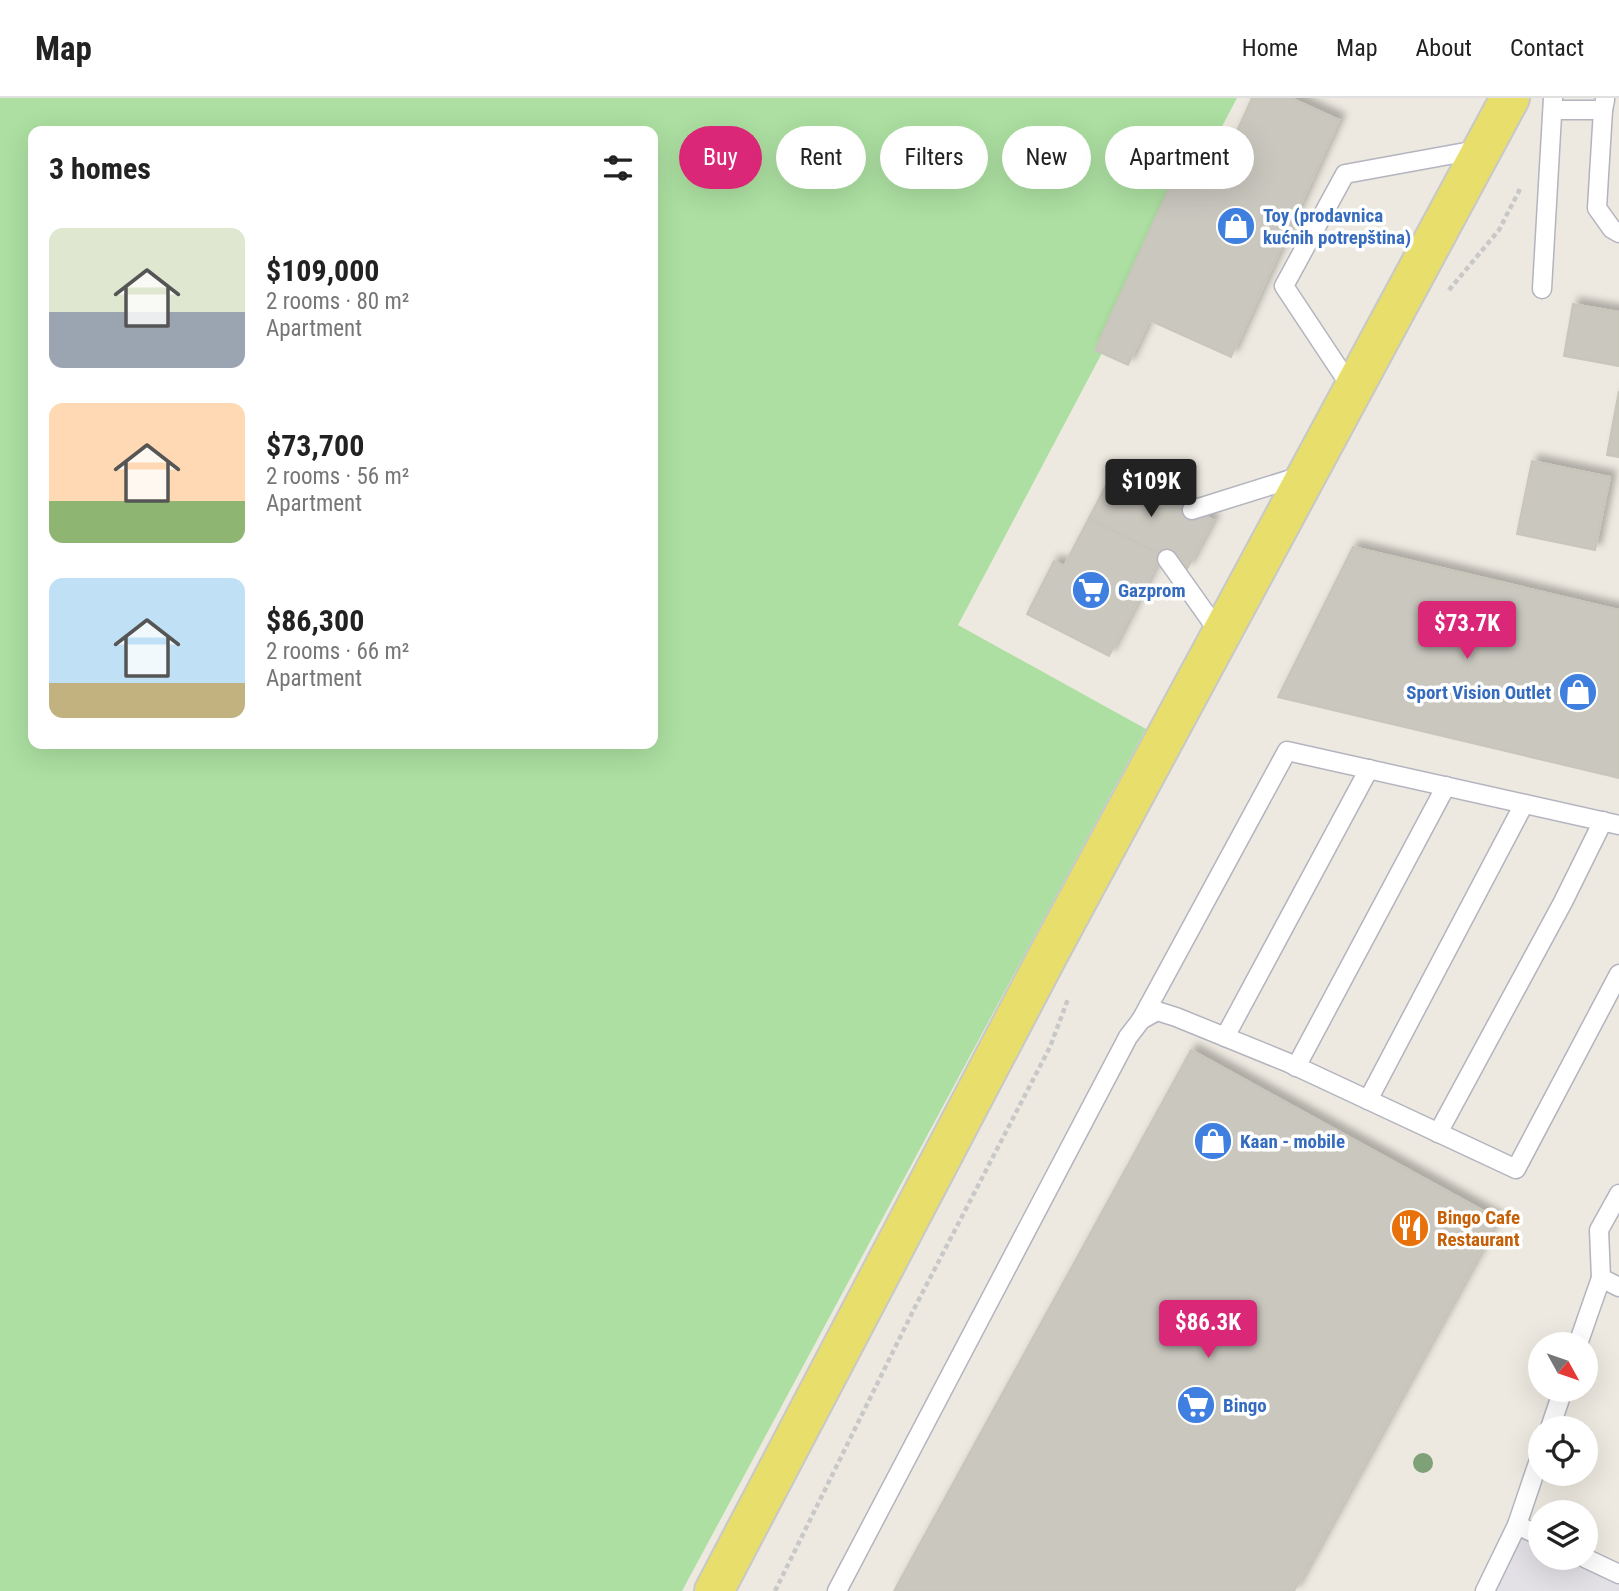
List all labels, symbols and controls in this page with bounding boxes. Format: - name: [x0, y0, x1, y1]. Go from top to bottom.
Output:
- text: Map: [35, 29, 92, 68]
- text: Home: [1242, 34, 1298, 62]
- text: Map: [1336, 34, 1378, 62]
- text: About: [1416, 34, 1472, 62]
- text: Contact: [1510, 34, 1584, 62]
- chip: Buy: [679, 126, 762, 189]
- chip: Rent: [776, 126, 866, 189]
- chip: Filters: [880, 126, 988, 189]
- chip: New: [1002, 126, 1091, 189]
- chip: Apartment: [1105, 126, 1254, 189]
- icon: filters: [599, 149, 637, 187]
- text: 3 homes: [49, 151, 151, 186]
- place label: Toy (prodavnica kućnih potrepština): [1263, 204, 1411, 249]
- shop icon: Toy (prodavnica kućnih potrepština): [1215, 205, 1257, 247]
- text: $109,000: [266, 253, 379, 288]
- icon: home: [105, 256, 189, 340]
- text: 2 rooms · 80 m²: [266, 288, 409, 315]
- text: Apartment: [266, 315, 362, 342]
- text: $73,700: [266, 428, 364, 463]
- icon: home: [105, 431, 189, 515]
- pin: $109K: [1102, 460, 1200, 519]
- text: 2 rooms · 56 m²: [266, 463, 409, 490]
- text: $109K: [1121, 468, 1181, 495]
- text: Apartment: [266, 490, 362, 517]
- supermarket icon: Gazprom: [1070, 569, 1112, 611]
- place label: Gazprom: [1118, 579, 1186, 602]
- pin: $73.7K: [1410, 602, 1524, 661]
- text: $86,300: [266, 603, 364, 638]
- icon: home: [105, 606, 189, 690]
- text: $73.7K: [1434, 610, 1500, 637]
- text: 2 rooms · 66 m²: [266, 638, 409, 665]
- text: Apartment: [266, 665, 362, 692]
- shop icon: Sport Vision Outlet: [1557, 671, 1599, 713]
- place label: Sport Vision Outlet: [1406, 681, 1551, 704]
- shop icon: Kaan - mobile: [1192, 1120, 1234, 1162]
- place label: Kaan - mobile: [1240, 1130, 1345, 1153]
- place label: Bingo Cafe Restaurant: [1437, 1206, 1520, 1251]
- restaurant icon: Bingo Cafe Restaurant: [1389, 1207, 1431, 1249]
- pin: $86.3K: [1151, 1300, 1265, 1360]
- text: $86.3K: [1175, 1309, 1241, 1336]
- north arrow: [1528, 1332, 1598, 1402]
- map controls: [1528, 1332, 1598, 1570]
- supermarket icon: Bingo: [1175, 1384, 1217, 1426]
- place label: Bingo: [1223, 1394, 1267, 1417]
- button: locate: [1528, 1416, 1598, 1486]
- button: layers: [1528, 1500, 1598, 1570]

